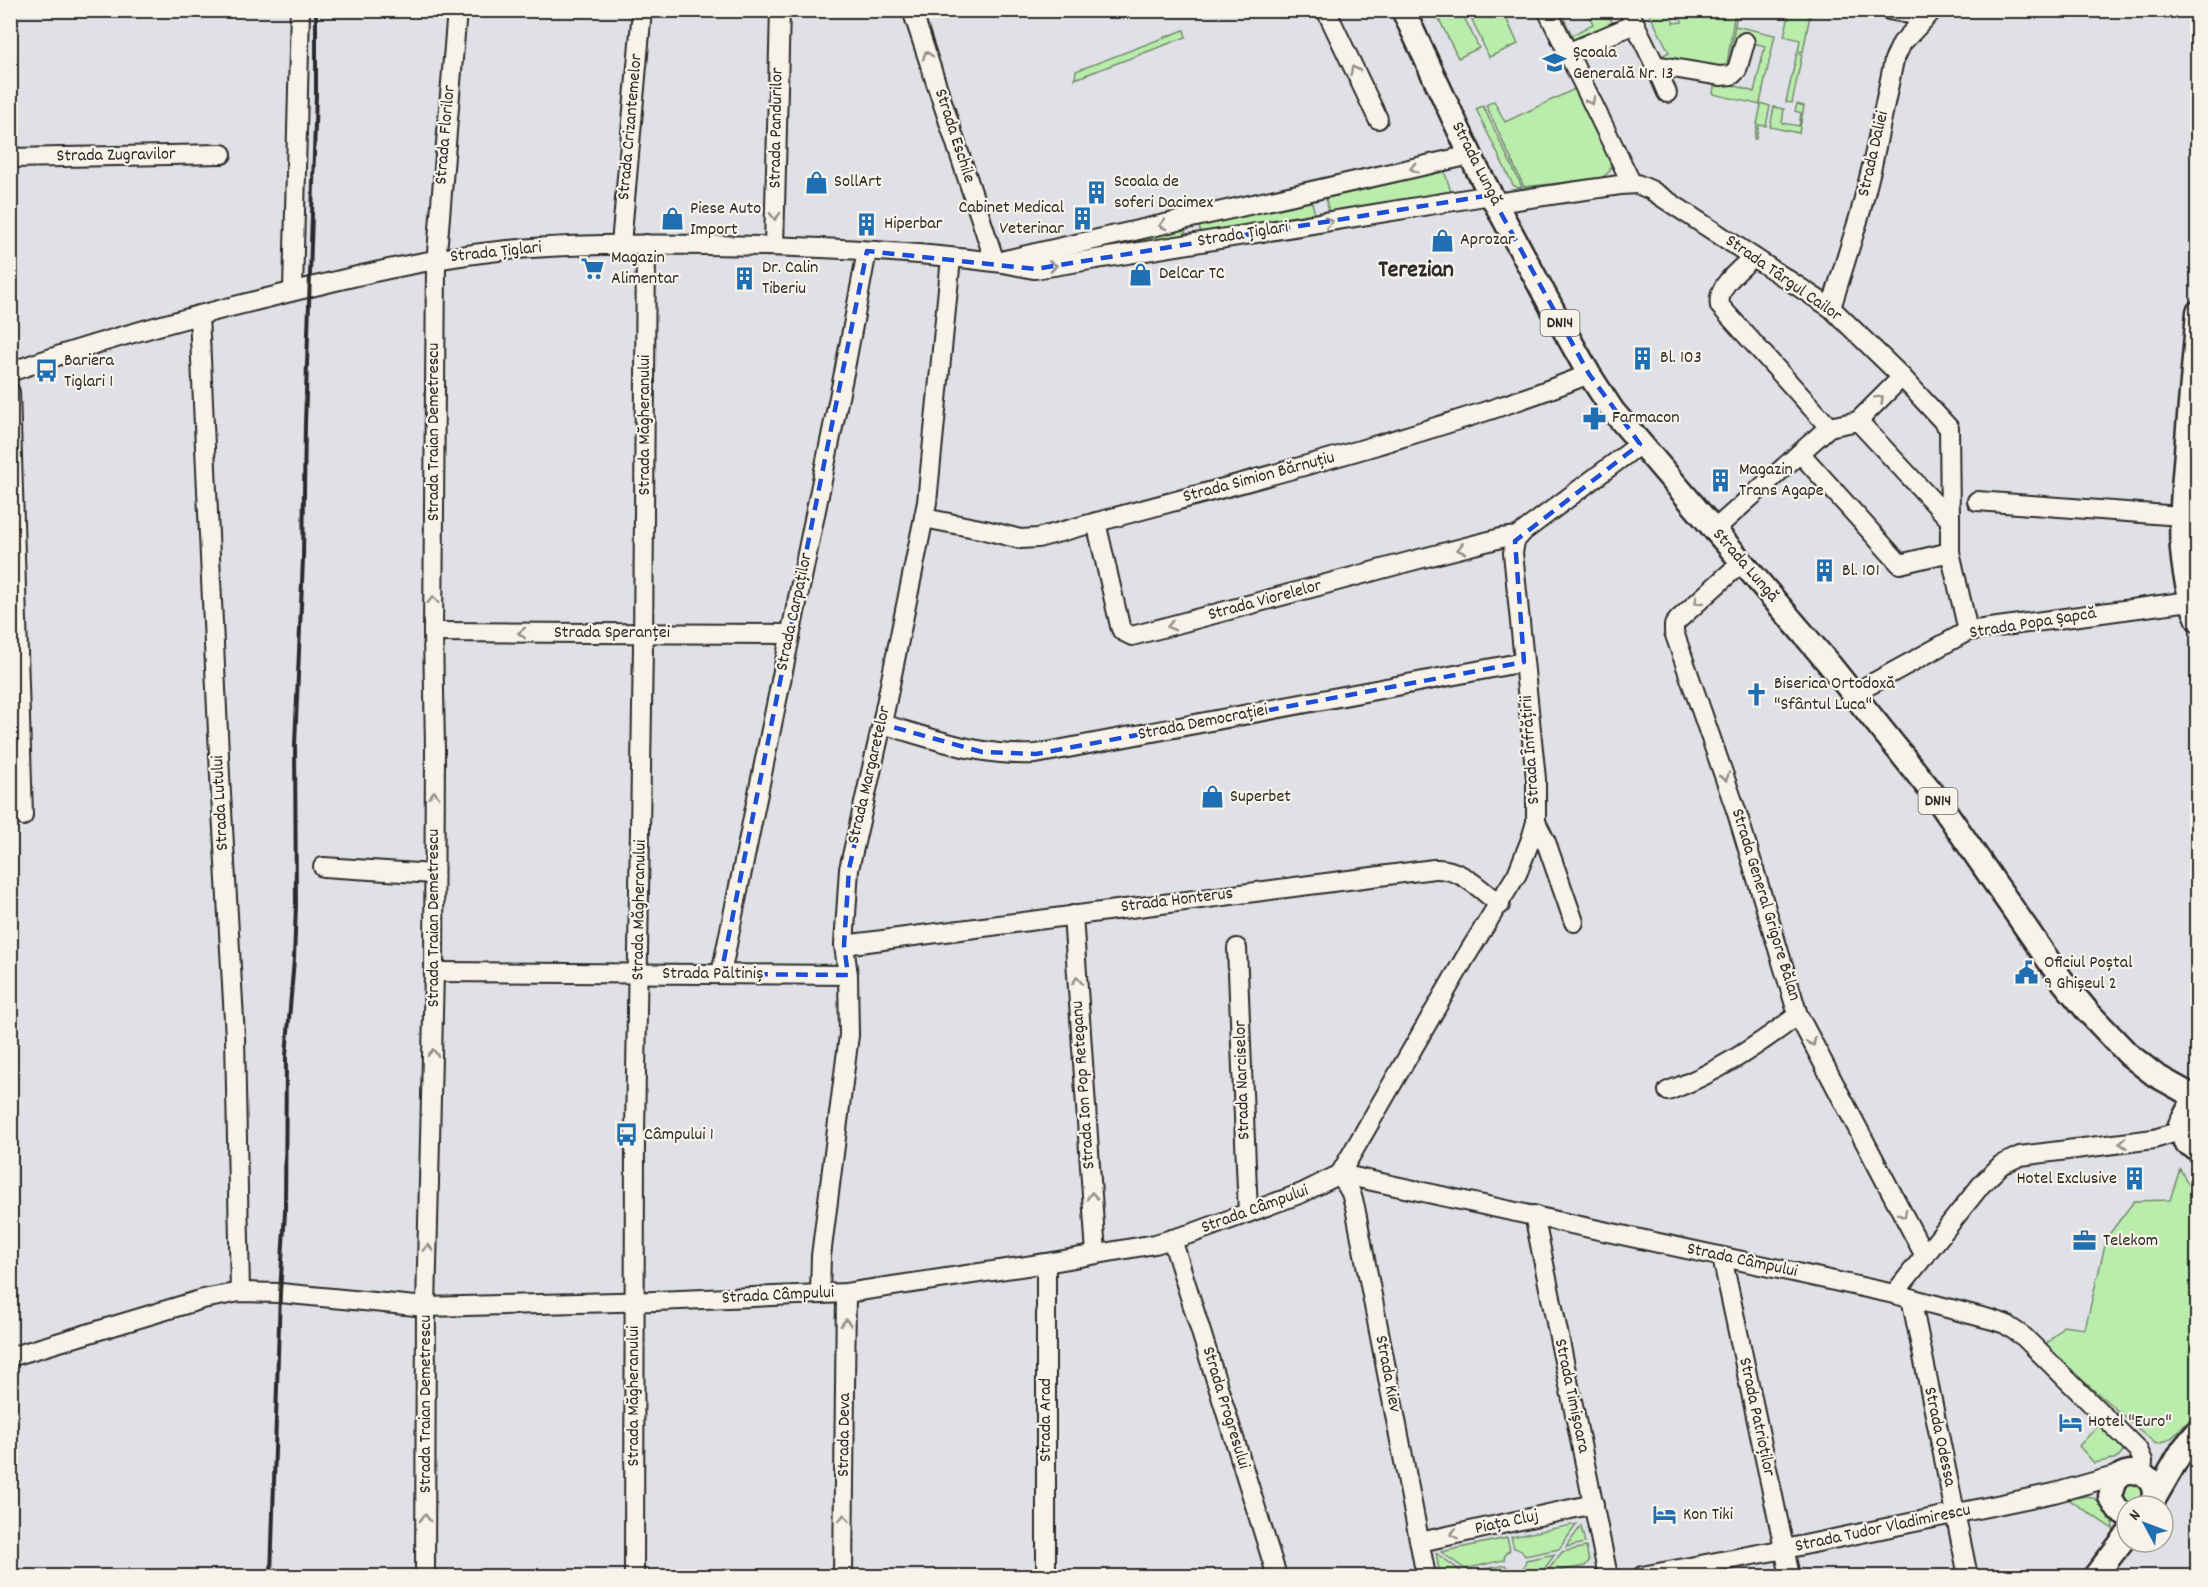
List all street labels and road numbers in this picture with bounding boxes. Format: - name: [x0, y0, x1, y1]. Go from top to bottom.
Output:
- street label: Strada Crizantemelor: [612, 52, 650, 201]
- street label: Strada Pandurilor: [763, 67, 791, 189]
- street label: Strada Florilor: [429, 84, 463, 186]
- street label: Strada Eschile: [927, 86, 981, 186]
- street label: Strada Daliei: [1852, 109, 1896, 199]
- street label: Strada Lungă: [1444, 118, 1508, 210]
- street label: Strada Zugravilor: [56, 142, 176, 170]
- street label: Strada Țiglari: [1196, 215, 1290, 255]
- street label: Strada Târgul Cailor: [1720, 229, 1847, 329]
- street label: Strada Țiglari: [449, 236, 543, 270]
- road number: DN14: [1540, 310, 1580, 336]
- street label: Strada Traian Demetrescu: [422, 343, 447, 521]
- street label: Strada Măgheranului: [633, 355, 658, 495]
- street label: Strada Simion Bărnuțiu: [1180, 446, 1338, 510]
- street label: Strada Lungă: [1706, 523, 1784, 609]
- street label: Strada Carpaților: [770, 550, 820, 673]
- street label: Strada Viorelelor: [1206, 574, 1325, 628]
- street label: Strada Popa Șapcă: [1968, 602, 2098, 646]
- street label: Strada Speranței: [554, 621, 670, 646]
- street label: Strada Înfrățirii: [1515, 695, 1547, 805]
- street label: Strada Democrației: [1136, 698, 1270, 748]
- street label: Strada Margaretelor: [842, 703, 898, 846]
- street label: Strada Lutului: [206, 755, 236, 851]
- road number: DN14: [1918, 788, 1958, 814]
- street label: Strada General Grigore Bălan: [1724, 806, 1806, 1004]
- street label: Strada Traian Demetrescu: [422, 829, 447, 1007]
- street label: Strada Măgheranului: [626, 839, 654, 981]
- street label: Strada Honterus: [1119, 882, 1235, 920]
- street label: Strada Păltiniș: [662, 962, 764, 987]
- street label: Strada Ion Pop Reteganu: [1066, 1000, 1102, 1170]
- street label: Strada Narciselor: [1228, 1019, 1258, 1140]
- street label: Strada Câmpului: [1198, 1179, 1312, 1241]
- street label: Strada Câmpului: [1684, 1237, 1800, 1285]
- street label: Strada Câmpului: [721, 1281, 835, 1311]
- street label: Strada Traian Demetrescu: [414, 1315, 439, 1493]
- street label: Strada Măgheranului: [622, 1326, 647, 1466]
- street label: Strada Kiev: [1367, 1333, 1407, 1415]
- street label: Strada Timișoara: [1547, 1337, 1595, 1456]
- street label: Strada Progresului: [1195, 1344, 1255, 1472]
- street label: Strada Patrioților: [1731, 1355, 1781, 1479]
- street label: Strada Arad: [1034, 1378, 1059, 1462]
- street label: Strada Odessa: [1916, 1385, 1962, 1490]
- street label: Strada Deva: [832, 1392, 858, 1477]
- street label: Strada Tudor Vladimirescu: [1793, 1498, 1973, 1560]
- street label: Piața Cluj: [1473, 1504, 1541, 1542]

